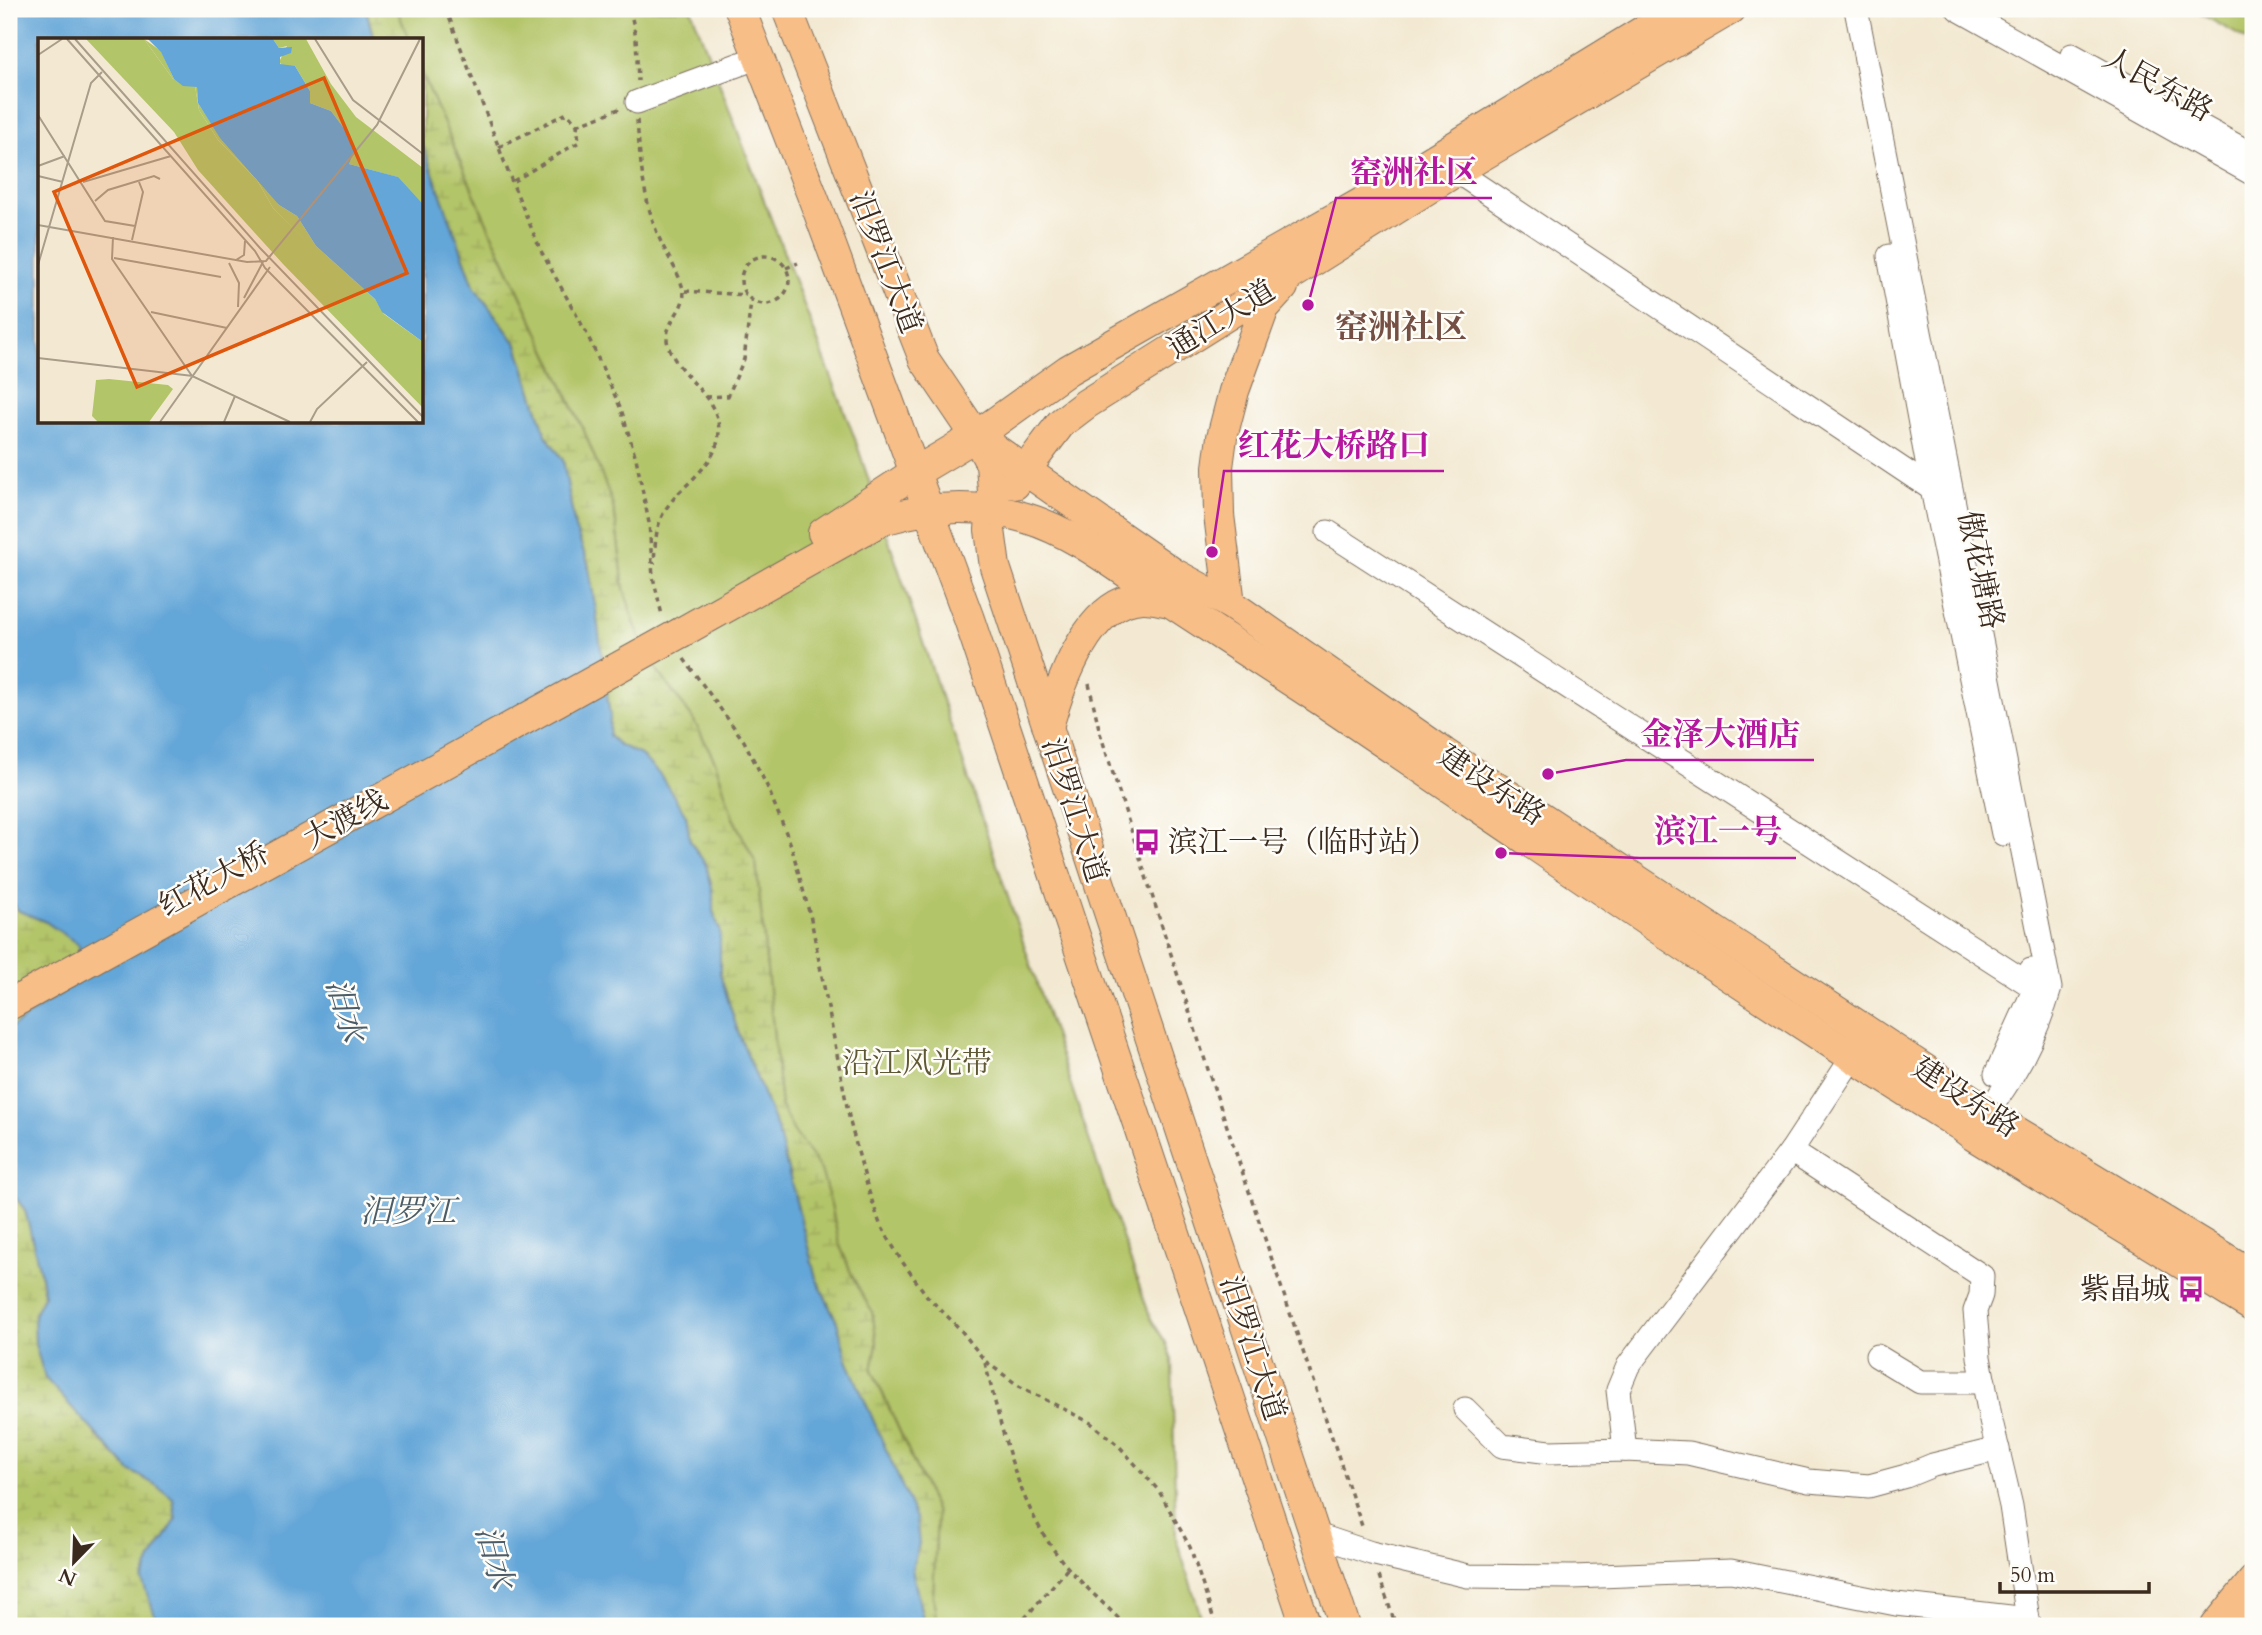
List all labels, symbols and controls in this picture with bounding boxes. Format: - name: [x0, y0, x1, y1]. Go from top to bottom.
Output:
- street label: 人民东路: [2095, 37, 2220, 131]
- inset map: [38, 38, 424, 424]
- callout: 窑洲社区: [1336, 145, 1492, 198]
- text: 窑洲社区: [1350, 151, 1478, 195]
- street label: 汨罗江大道: [840, 185, 932, 340]
- street label: 通江大道: [1160, 270, 1283, 369]
- district label: 窑洲社区: [1335, 305, 1467, 350]
- callout: 红花大桥路口: [1224, 418, 1444, 471]
- text: 红花大桥路口: [1238, 424, 1430, 468]
- street label: 傲花塘路: [1948, 507, 2013, 633]
- callout: 金泽大酒店: [1626, 707, 1814, 760]
- text: 金泽大酒店: [1640, 713, 1800, 757]
- street label: 汨罗江大道: [1032, 732, 1117, 888]
- street label: 建设东路: [1430, 736, 1553, 835]
- street label: 大渡线: [296, 780, 395, 859]
- callout: 滨江一号: [1640, 805, 1796, 858]
- text: 滨江一号: [1654, 810, 1782, 854]
- place label: 滨江一号（临时站）: [1168, 822, 1438, 863]
- bus stop icon: 滨江一号（临时站）: [1132, 827, 1162, 857]
- street label: 红花大桥: [152, 832, 277, 926]
- water label: 汨水: [315, 973, 376, 1050]
- park label: 沿江风光带: [842, 1043, 992, 1084]
- street label: 建设东路: [1904, 1048, 2027, 1147]
- water label: 汨罗江: [360, 1190, 460, 1234]
- place label: 紫晶城: [2080, 1269, 2170, 1310]
- street label: 汨罗江大道: [1210, 1270, 1295, 1426]
- bus stop icon: 紫晶城: [2176, 1274, 2206, 1304]
- water label: 汨水: [464, 1521, 524, 1597]
- north arrow: [38, 1526, 108, 1596]
- scale bar: [2000, 1551, 2148, 1595]
- text: N: [55, 1561, 80, 1592]
- text: 50 m: [2010, 1561, 2055, 1590]

